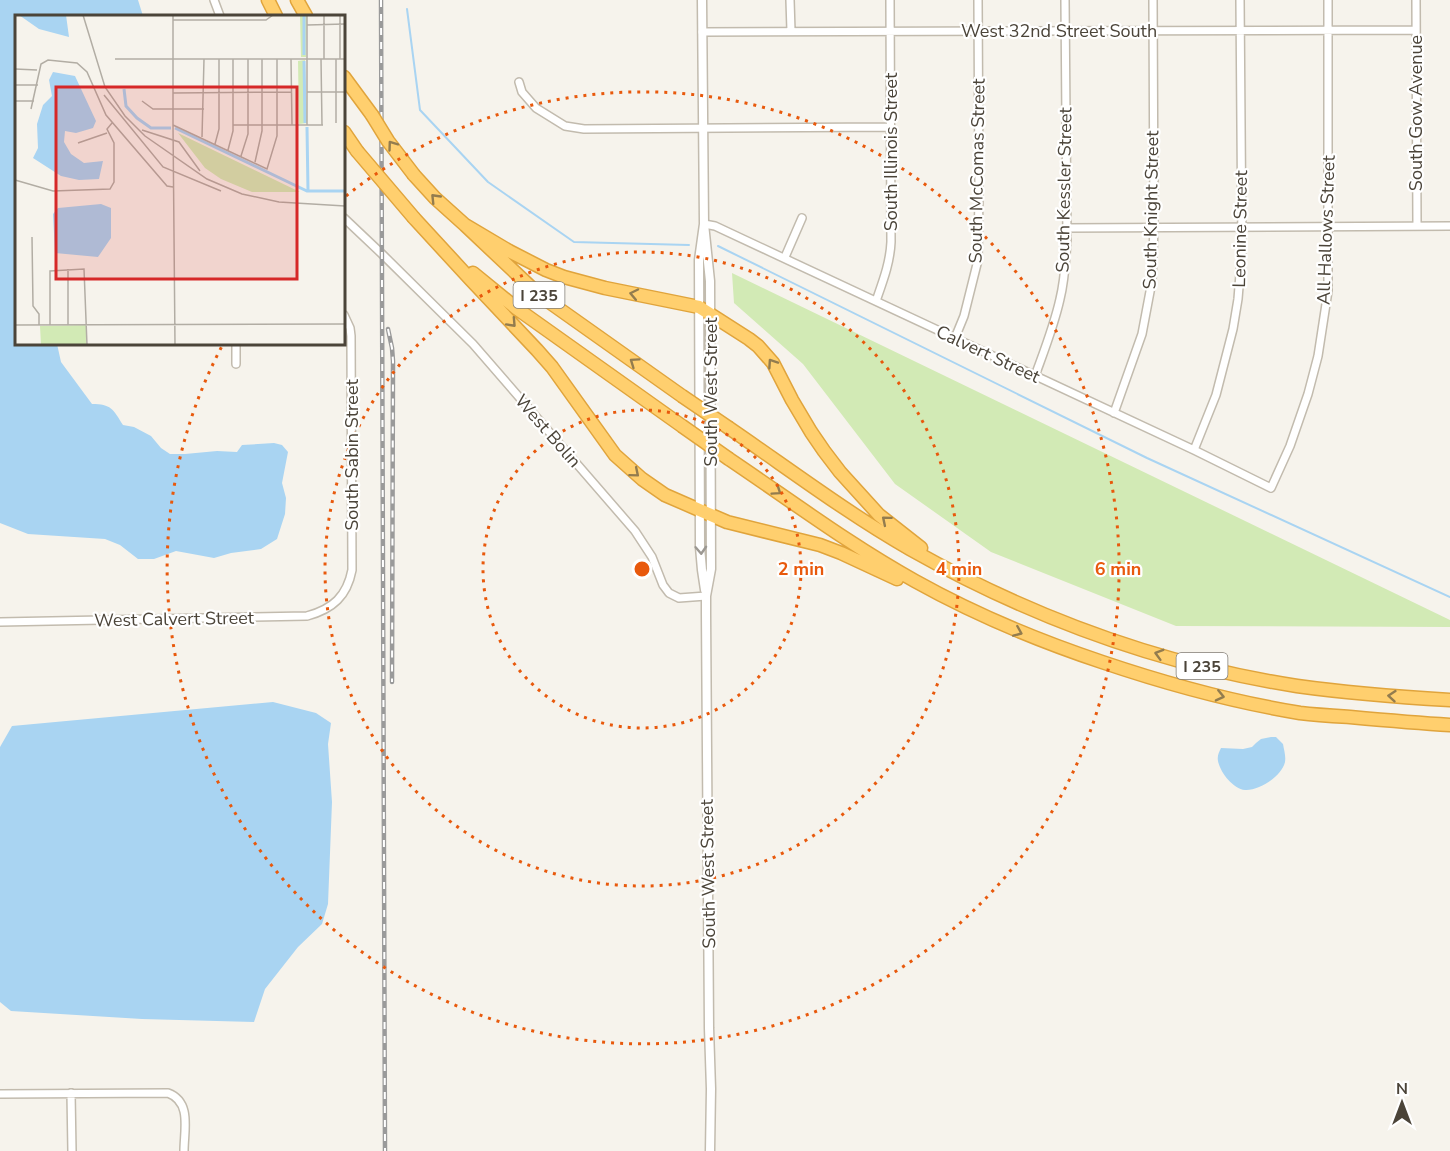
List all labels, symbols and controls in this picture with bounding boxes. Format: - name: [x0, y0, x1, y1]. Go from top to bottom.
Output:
- inset map: [15, 15, 345, 345]
- street label: West 32nd Street South: [961, 19, 1157, 43]
- street label: South Gow Avenue: [1404, 35, 1428, 191]
- street label: South Illinois Street: [879, 72, 903, 231]
- street label: South McComas Street: [963, 78, 991, 264]
- street label: South Kessler Street: [1051, 106, 1077, 273]
- street label: South Knight Street: [1138, 130, 1164, 290]
- one-way arrow: [388, 141, 399, 152]
- street label: All Hallows Street: [1311, 154, 1341, 305]
- street label: Leonine Street: [1227, 170, 1253, 288]
- one-way arrow: [432, 195, 443, 206]
- road number: I 235: [514, 282, 564, 308]
- one-way arrow: [629, 288, 639, 301]
- one-way arrow: [505, 316, 516, 327]
- street label: South West Street: [699, 317, 723, 467]
- street label: Calvert Street: [932, 319, 1045, 389]
- one-way arrow: [629, 358, 640, 369]
- one-way arrow: [768, 359, 779, 370]
- street label: South Sabin Street: [340, 379, 364, 531]
- street label: West Bolin: [510, 389, 586, 473]
- one-way arrow: [628, 466, 639, 477]
- one-way arrow: [771, 484, 782, 495]
- one-way arrow: [882, 516, 893, 527]
- one-way arrow: [694, 545, 707, 554]
- text: 2 min: [778, 557, 824, 581]
- text: 4 min: [936, 557, 982, 581]
- text: 6 min: [1095, 557, 1141, 581]
- centre of rings: [632, 559, 652, 579]
- street label: West Calvert Street: [94, 606, 255, 632]
- one-way arrow: [1011, 624, 1022, 636]
- one-way arrow: [1154, 649, 1165, 661]
- road number: I 235: [1176, 653, 1228, 679]
- one-way arrow: [1215, 689, 1225, 702]
- one-way arrow: [1387, 690, 1396, 703]
- street label: South West Street: [695, 798, 721, 949]
- north arrow: [1372, 1073, 1432, 1133]
- text: N: [1396, 1078, 1408, 1100]

